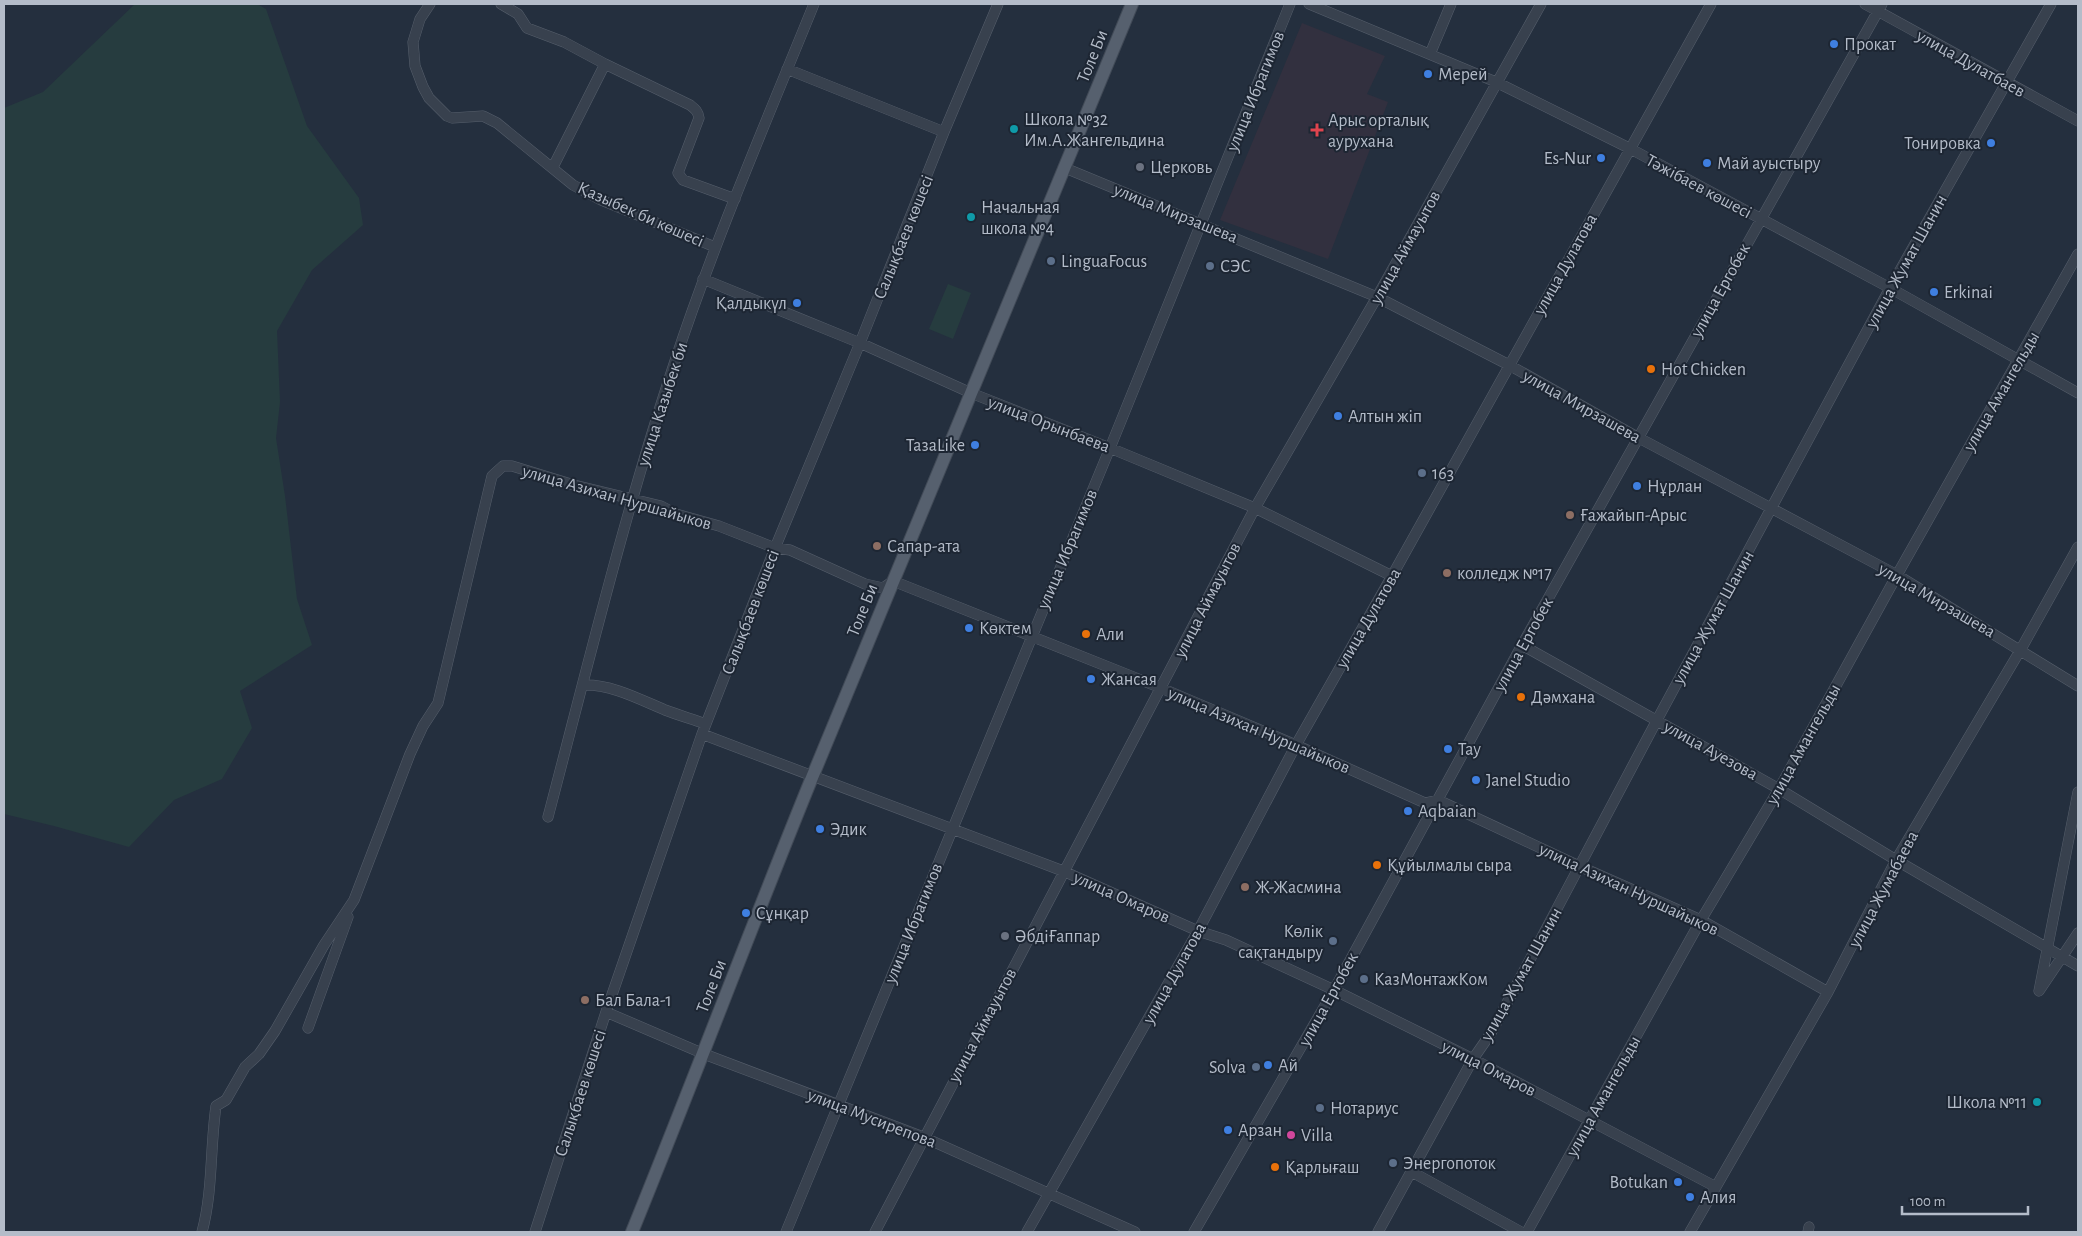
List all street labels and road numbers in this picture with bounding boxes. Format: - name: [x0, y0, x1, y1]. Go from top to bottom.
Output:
- street label: улица Дулатбаев: [1912, 25, 2028, 101]
- street label: Толе Би: [1074, 27, 1112, 85]
- street label: улица Ибрагимов: [1222, 28, 1288, 155]
- street label: Тәжібаев көшесі: [1643, 151, 1755, 222]
- street label: Салықбаев көшесі: [870, 172, 937, 302]
- street label: Қазыбек би көшесі: [575, 178, 707, 251]
- street label: улица Мирзашева: [1110, 181, 1240, 247]
- street label: улица Аймауытов: [1367, 188, 1444, 308]
- street label: улица Жумат Шанин: [1862, 192, 1951, 332]
- street label: улица Дулатова: [1530, 211, 1601, 319]
- street label: улица Ергобек: [1686, 239, 1754, 341]
- street label: улица Амангельды: [1960, 329, 2043, 455]
- street label: улица Казыбек би: [633, 340, 691, 469]
- street label: улица Мирзашева: [1519, 367, 1644, 447]
- street label: улица Орынбаева: [984, 392, 1113, 457]
- street label: улица Азихан Нуршайыков: [519, 462, 713, 534]
- street label: улица Ибрагимов: [1033, 487, 1101, 613]
- street label: улица Аймауытов: [1171, 540, 1245, 662]
- street label: Салықбаев көшесі: [718, 547, 783, 677]
- street label: улица Жумат Шанин: [1669, 548, 1758, 688]
- street label: улица Мирзашева: [1874, 560, 1998, 642]
- street label: улица Дулатова: [1333, 565, 1405, 672]
- street label: Толе Би: [844, 581, 882, 639]
- street label: улица Ергобек: [1489, 593, 1557, 695]
- street label: улица Амангельды: [1763, 681, 1844, 809]
- street label: улица Азихан Нуршайыков: [1164, 684, 1352, 778]
- street label: улица Ауезова: [1660, 717, 1760, 784]
- street label: улица Жумабаева: [1844, 828, 1922, 952]
- street label: улица Азихан Нуршайыков: [1535, 840, 1721, 939]
- street label: улица Ибрагимов: [880, 860, 946, 987]
- street label: улица Омаров: [1070, 868, 1172, 927]
- street label: улица Жумат Шанин: [1477, 905, 1566, 1045]
- street label: улица Дулатова: [1139, 920, 1210, 1028]
- street label: улица Ергобек: [1294, 948, 1362, 1050]
- street label: Толе Би: [694, 957, 730, 1015]
- street label: улица Аймауытов: [945, 965, 1021, 1086]
- street label: Салықбаев көшесі: [551, 1027, 610, 1159]
- street label: улица Амангельды: [1563, 1033, 1644, 1161]
- street label: улица Омаров: [1438, 1037, 1539, 1100]
- street label: улица Мусирепова: [804, 1086, 938, 1152]

